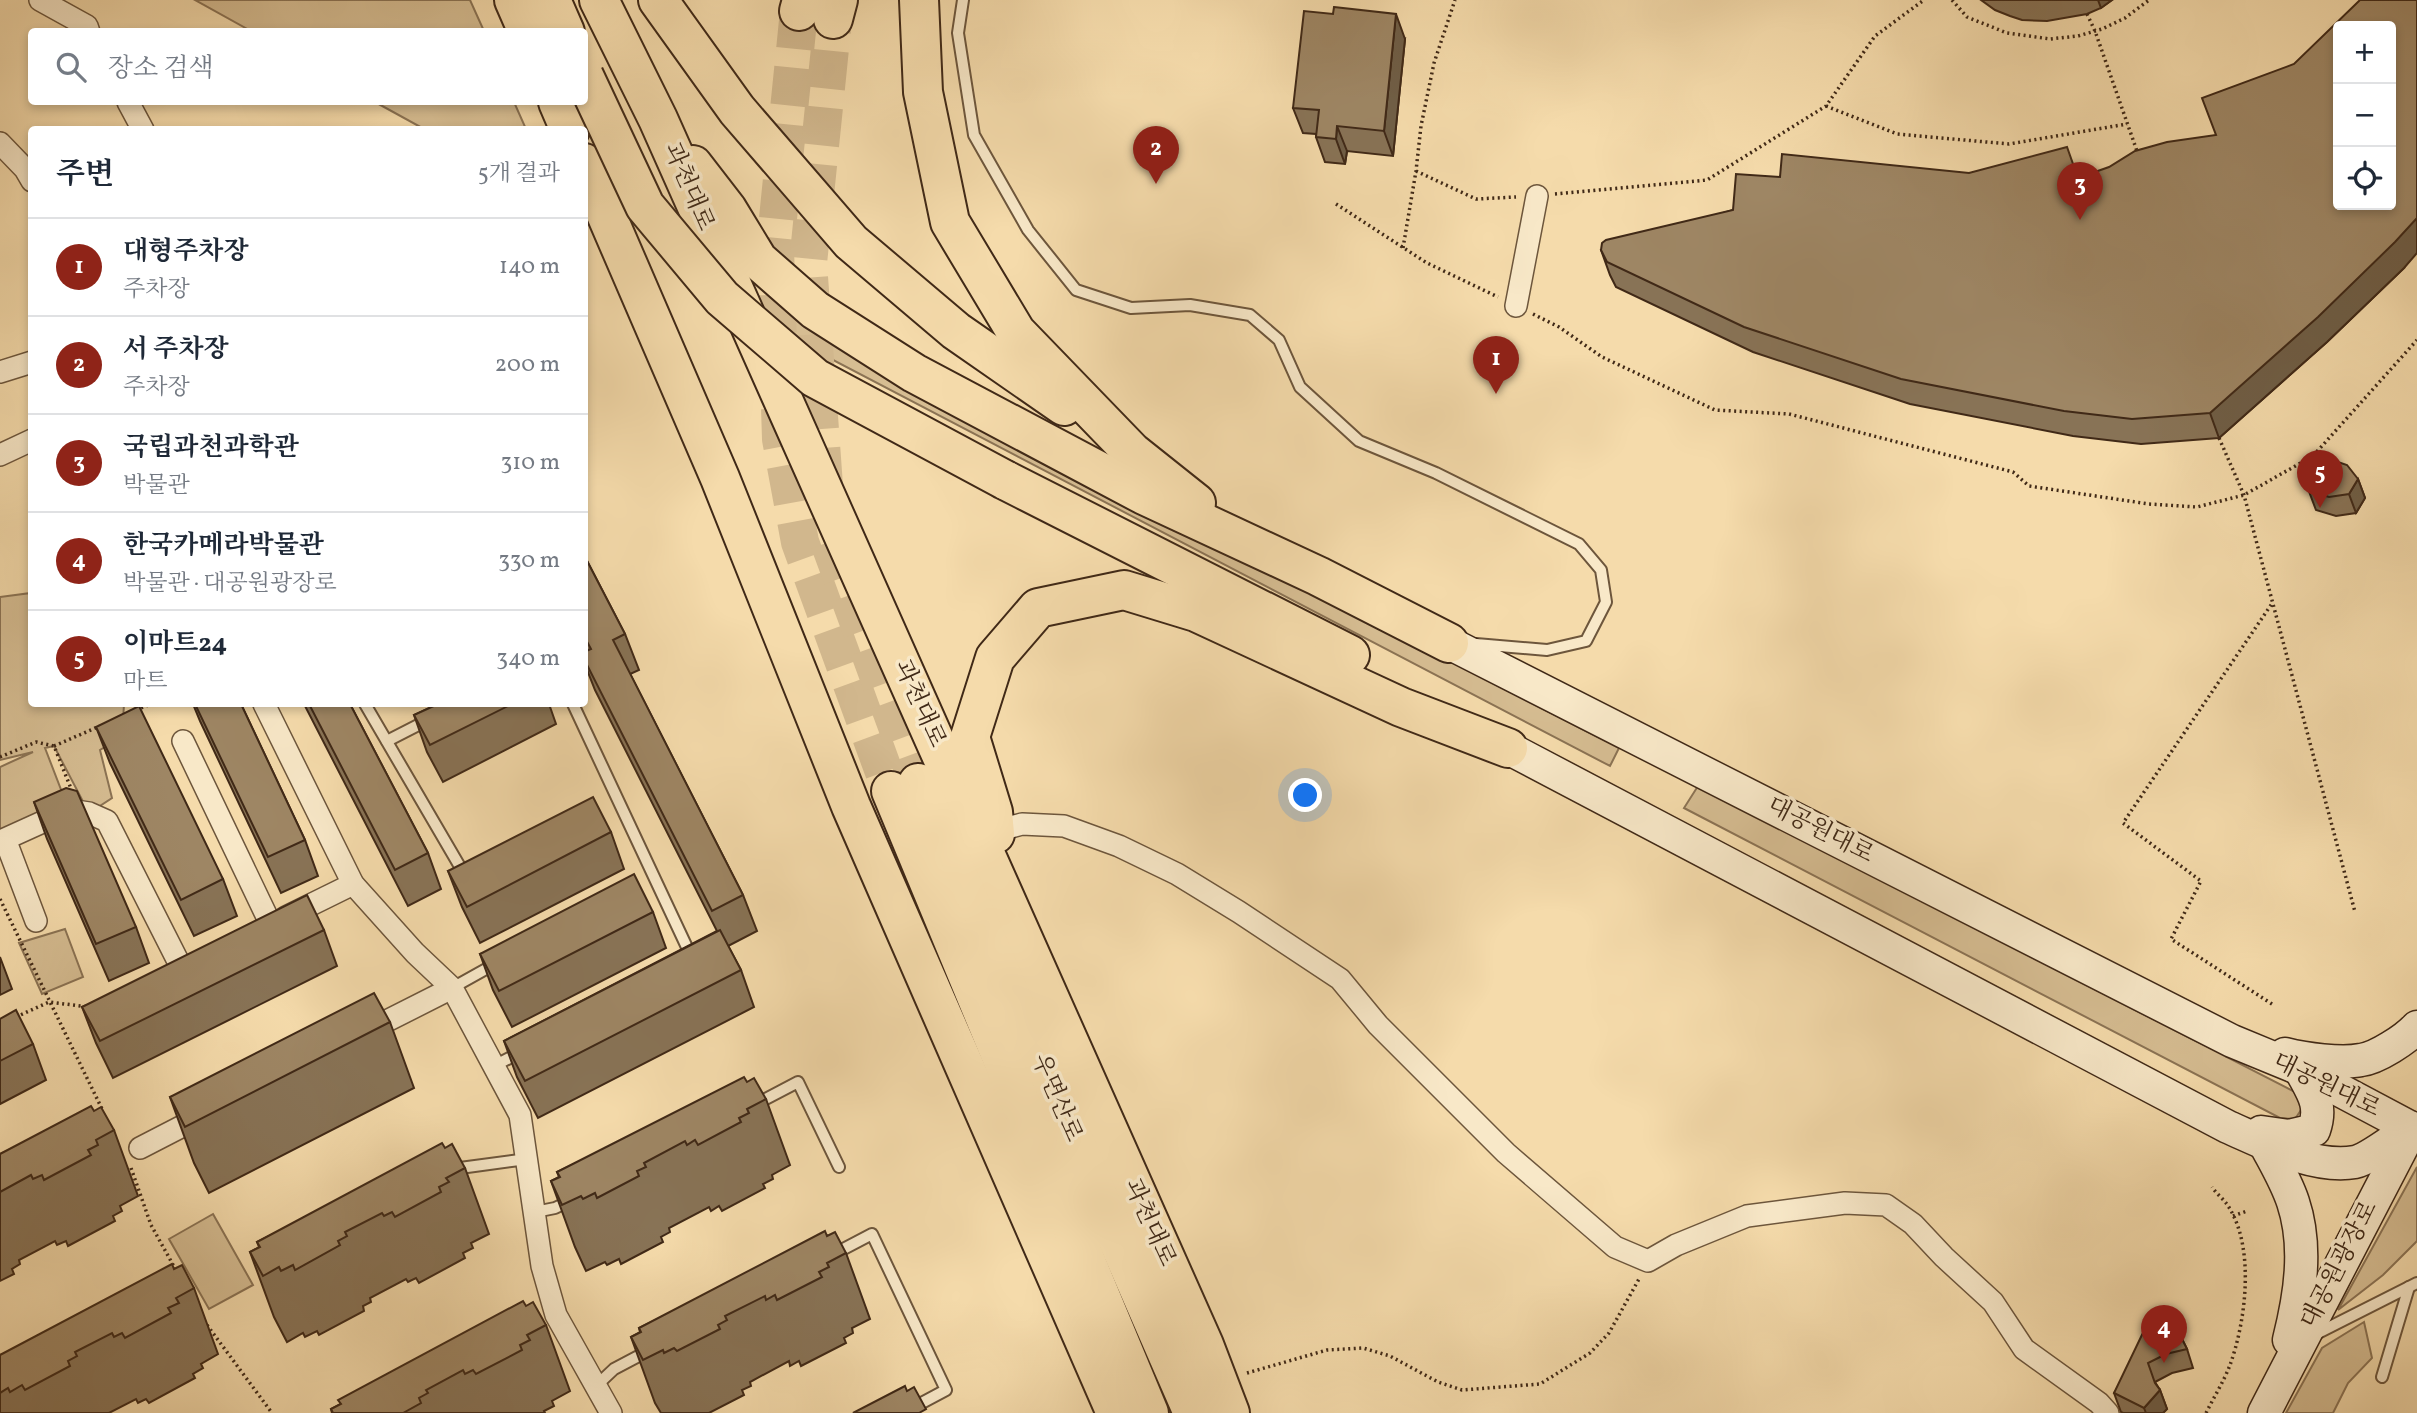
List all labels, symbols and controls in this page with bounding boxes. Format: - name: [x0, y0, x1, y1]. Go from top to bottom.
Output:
- map controls: [2333, 21, 2396, 210]
- button: +: [2333, 21, 2396, 84]
- search box: [28, 28, 588, 105]
- icon: search: [52, 48, 90, 86]
- text: 장소 검색: [108, 51, 214, 87]
- button: −: [2333, 84, 2396, 147]
- pin: 2: [1133, 126, 1179, 184]
- street label: 과천대로: [654, 138, 722, 236]
- button: locate: [2333, 147, 2396, 210]
- text: 주변: [56, 154, 114, 196]
- text: 5개 결과: [478, 158, 560, 190]
- pin: 3: [2057, 162, 2103, 220]
- text: 대형주차장: [123, 234, 249, 270]
- text: 1: [74, 251, 84, 283]
- text: 140 m: [499, 251, 560, 283]
- text: 주차장: [123, 274, 190, 306]
- text: 서 주차장: [123, 332, 229, 368]
- pin: 1: [1473, 336, 1519, 394]
- text: 2: [73, 349, 85, 381]
- text: 200 m: [495, 349, 560, 381]
- text: 주차장: [123, 372, 190, 404]
- text: 국립과천과학관: [123, 430, 299, 466]
- text: 3: [73, 447, 85, 479]
- text: 310 m: [500, 447, 560, 479]
- pin: 5: [2297, 450, 2343, 508]
- text: 박물관: [123, 470, 190, 502]
- text: 한국카메라박물관: [123, 528, 324, 564]
- text: 4: [72, 545, 86, 577]
- text: 330 m: [498, 545, 560, 577]
- text: 박물관 · 대공원광장로: [123, 568, 337, 600]
- text: 이마트24: [123, 626, 227, 662]
- text: 5: [73, 643, 85, 675]
- text: 340 m: [496, 643, 560, 675]
- street label: 과천대로: [885, 655, 953, 753]
- text: 마트: [123, 666, 167, 698]
- your location: [1288, 778, 1322, 812]
- street label: 대공원대로: [1761, 790, 1879, 872]
- street label: 대공원대로: [2266, 1045, 2386, 1127]
- street label: 우면산로: [1022, 1049, 1090, 1147]
- street label: 과천대로: [1115, 1174, 1183, 1272]
- street label: 대공원광장로: [2293, 1195, 2387, 1335]
- pin: 4: [2141, 1305, 2187, 1363]

